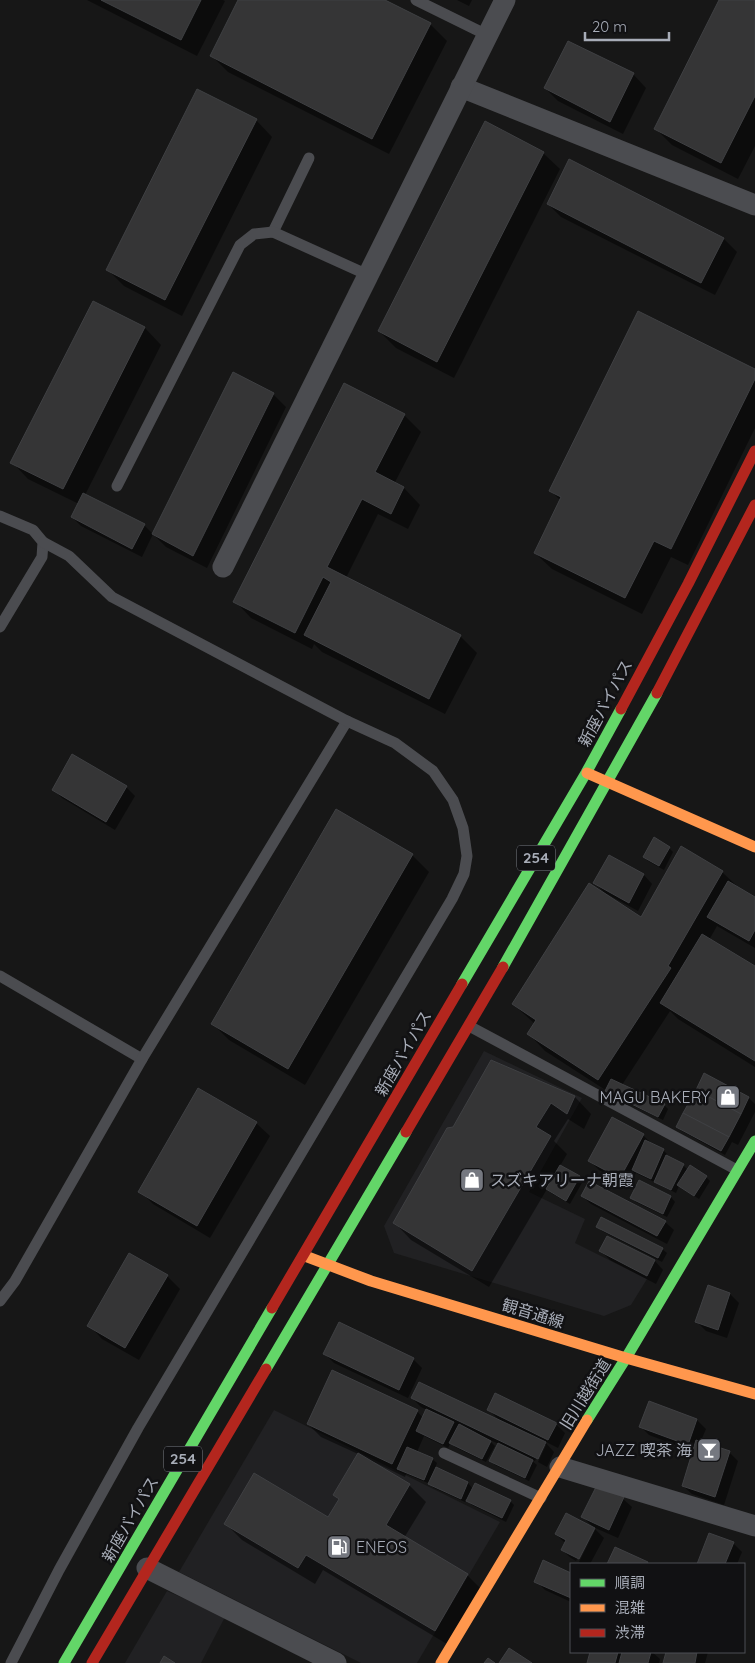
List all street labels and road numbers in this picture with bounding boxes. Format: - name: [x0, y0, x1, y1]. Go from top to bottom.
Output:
- street label: 新座バイパス: [574, 656, 636, 750]
- road number: 254: [517, 846, 555, 870]
- street label: 新座バイパス: [370, 1007, 436, 1099]
- street label: 観音通線: [499, 1294, 567, 1332]
- street label: 旧川越街道: [555, 1355, 615, 1433]
- road number: 254: [164, 1446, 202, 1472]
- street label: 新座バイパス: [97, 1473, 163, 1565]

